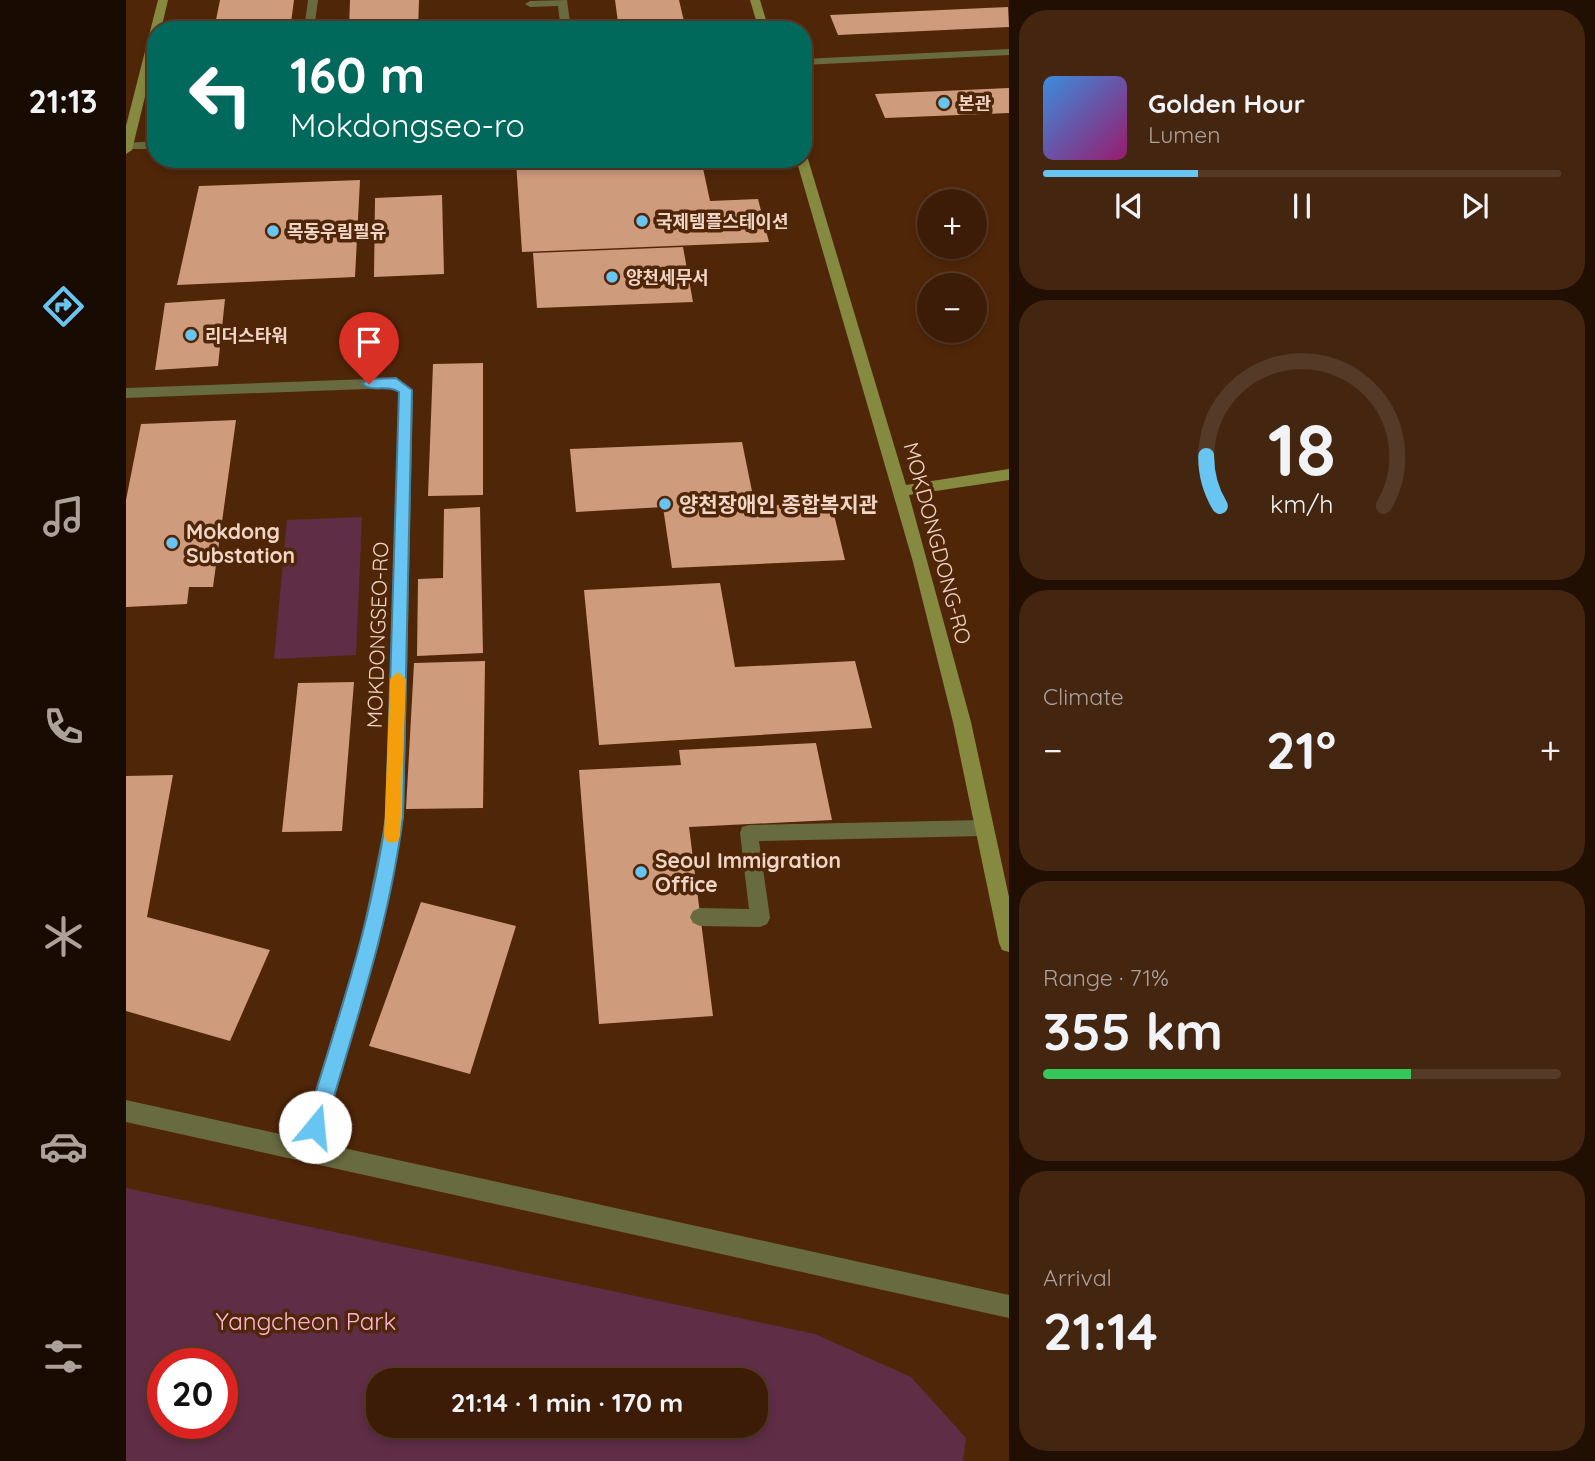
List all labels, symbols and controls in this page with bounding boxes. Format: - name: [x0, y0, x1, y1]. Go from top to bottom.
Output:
- text: 160 m: [290, 44, 425, 105]
- icon: left: [175, 49, 266, 140]
- text: 21:13: [28, 81, 98, 121]
- text: Golden Hour: [1148, 87, 1305, 120]
- place label: 본관: [958, 92, 992, 115]
- marker: 본관: [936, 95, 952, 111]
- text: Mokdongseo-ro: [290, 105, 525, 145]
- text: Lumen: [1148, 120, 1221, 149]
- icon: previous: [1110, 187, 1148, 225]
- icon: pause: [1283, 187, 1321, 225]
- icon: next: [1456, 187, 1494, 225]
- map controls: [917, 189, 987, 343]
- button: +: [917, 189, 987, 259]
- place label: 국제템플스테이션: [656, 210, 788, 233]
- marker: 국제템플스테이션: [634, 213, 650, 229]
- place label: 목동우림필유: [287, 220, 386, 243]
- marker: 목동우림필유: [265, 223, 281, 239]
- place label: 양천세무서: [626, 266, 709, 289]
- marker: 양천세무서: [604, 269, 620, 285]
- button: −: [917, 273, 987, 343]
- icon: directions: [39, 282, 88, 331]
- pin: [339, 312, 399, 384]
- icon: arrive: [350, 323, 388, 361]
- place label: 리더스타워: [205, 324, 288, 347]
- marker: 리더스타워: [183, 327, 199, 343]
- text: 18: [1268, 404, 1336, 495]
- street label: MOKDONGDONG-RO: [899, 439, 977, 647]
- text: km/h: [1270, 488, 1334, 519]
- place label: 양천장애인 종합복지관: [679, 491, 878, 517]
- icon: music: [39, 492, 88, 541]
- marker: 양천장애인 종합복지관: [657, 496, 673, 512]
- place label: Mokdong Substation: [186, 518, 295, 568]
- marker: Mokdong Substation: [164, 535, 180, 551]
- street label: MOKDONGSEO-RO: [361, 541, 393, 729]
- text: Climate: [1043, 682, 1124, 711]
- icon: phone: [39, 702, 88, 751]
- text: 21°: [1266, 717, 1336, 782]
- text: −: [1043, 726, 1063, 774]
- text: +: [1540, 726, 1561, 774]
- place label: Seoul Immigration Office: [655, 847, 841, 897]
- marker: Seoul Immigration Office: [633, 864, 649, 880]
- icon: climate: [39, 912, 88, 961]
- text: Range · 71%: [1043, 963, 1169, 992]
- text: 355 km: [1043, 998, 1223, 1063]
- position arrow: [278, 1090, 352, 1164]
- icon: car: [39, 1122, 88, 1171]
- text: Arrival: [1043, 1263, 1112, 1292]
- text: 21:14: [1043, 1298, 1158, 1363]
- park label: Yangcheon Park: [216, 1306, 396, 1336]
- icon: filters: [39, 1332, 88, 1381]
- speed limit sign: 20: [147, 1348, 238, 1439]
- text: 21:14 · 1 min · 170 m: [451, 1386, 683, 1419]

